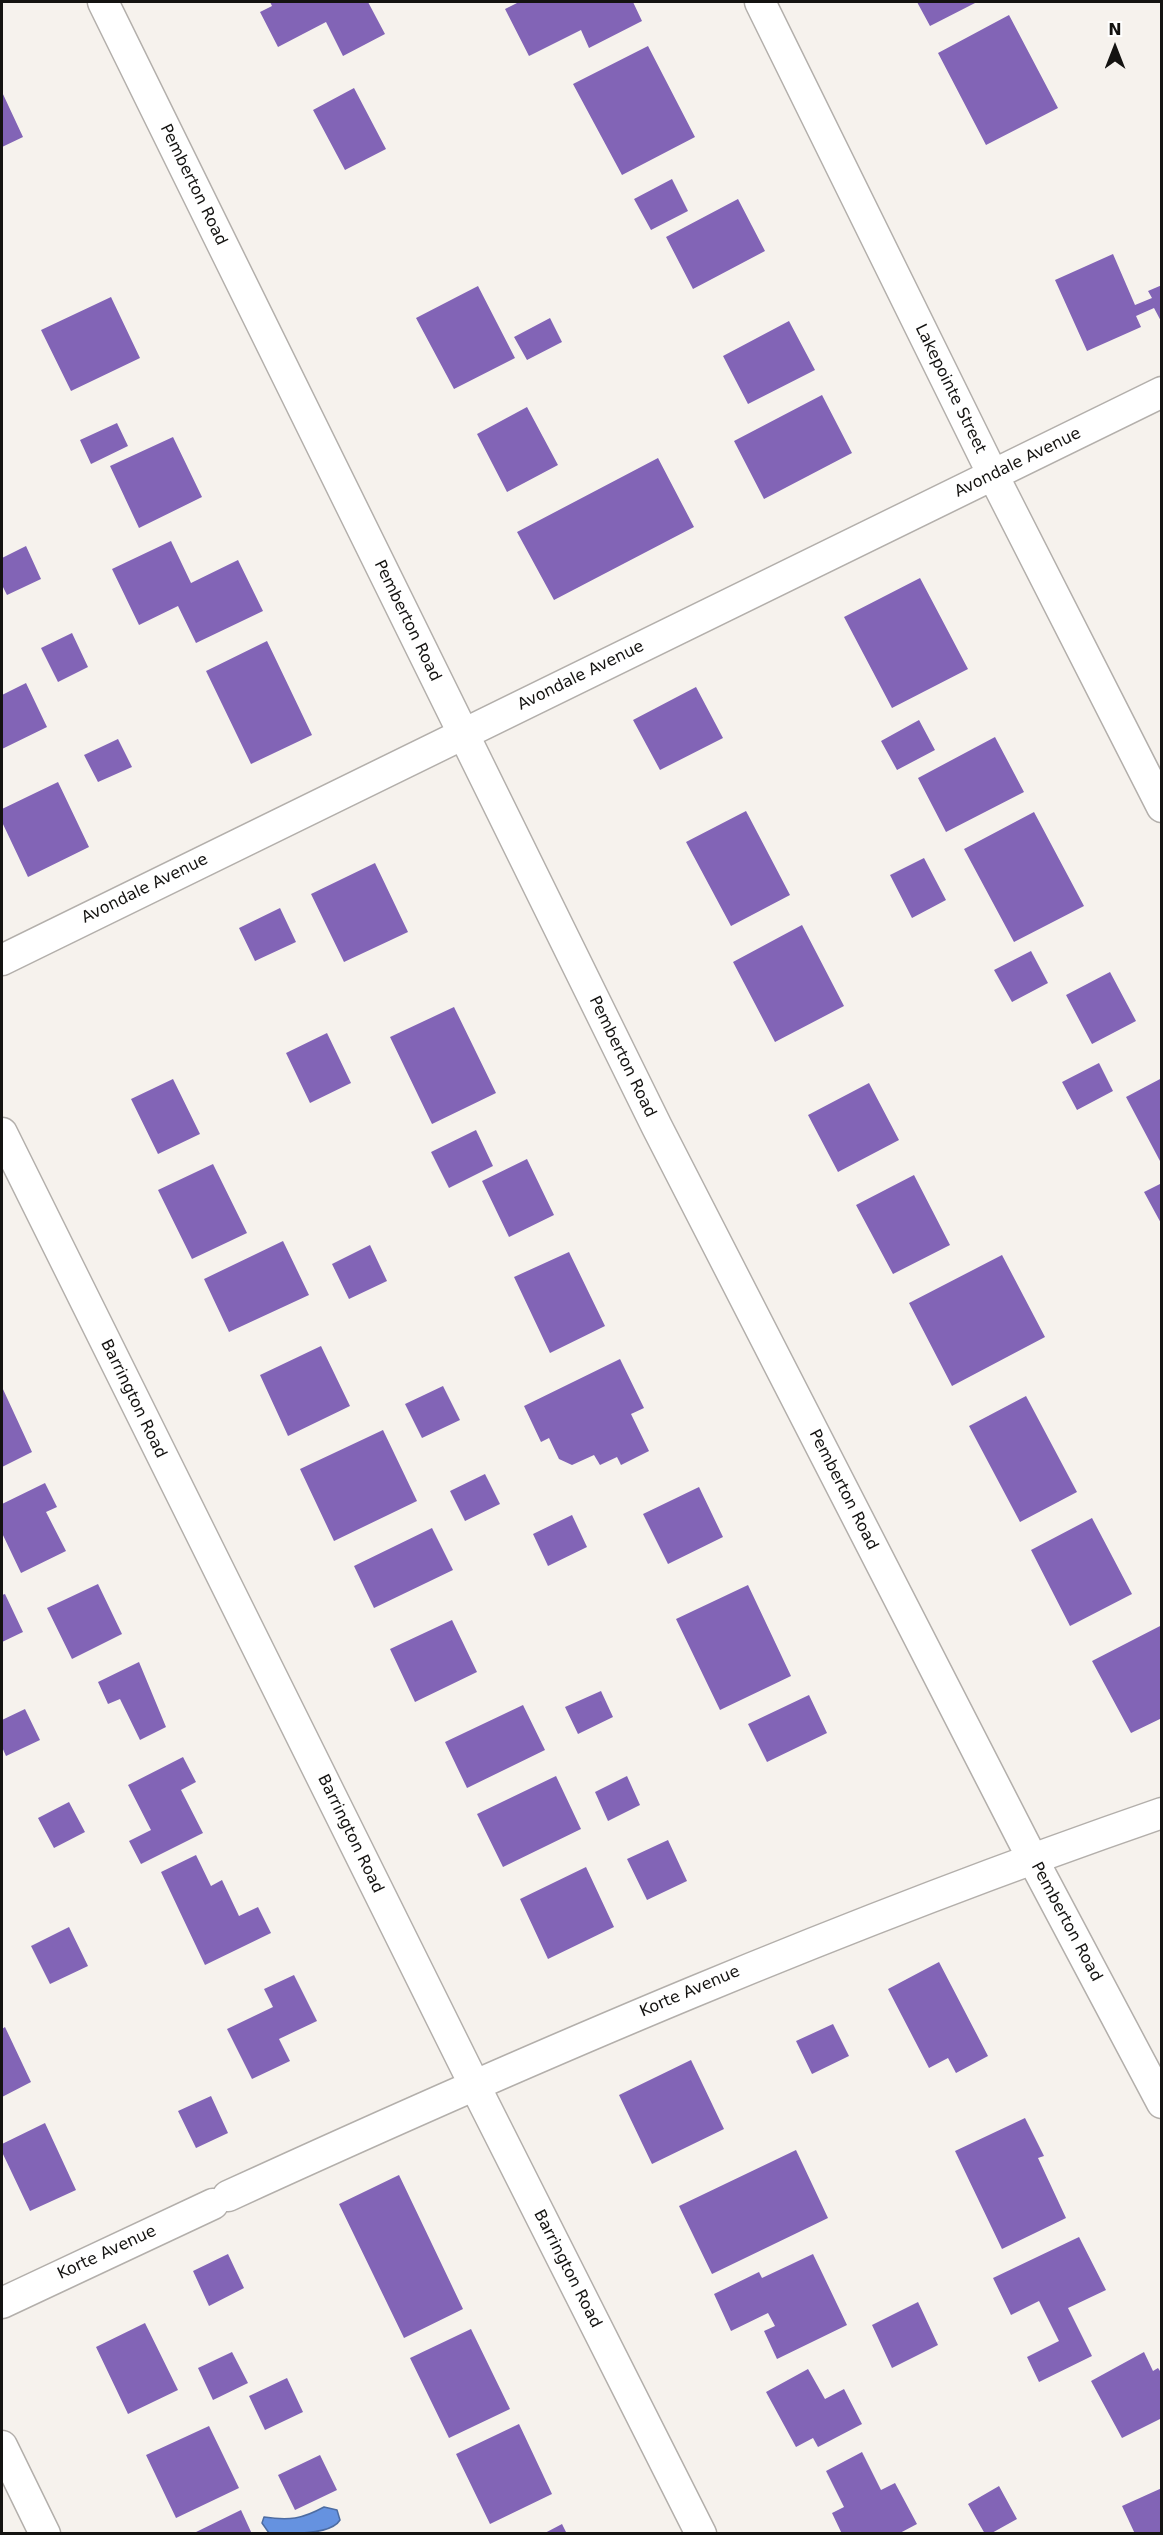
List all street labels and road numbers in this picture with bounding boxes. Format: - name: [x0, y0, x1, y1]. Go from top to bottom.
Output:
- street label: Pemberton Road: [155, 121, 231, 249]
- street label: Lakepointe Street: [910, 321, 990, 457]
- street label: Avondale Avenue: [952, 424, 1084, 502]
- street label: Pemberton Road: [369, 557, 445, 685]
- street label: Avondale Avenue: [515, 637, 647, 715]
- street label: Avondale Avenue: [79, 850, 211, 928]
- street label: Pemberton Road: [584, 993, 660, 1121]
- street label: Barrington Road: [96, 1336, 170, 1462]
- street label: Pemberton Road: [804, 1427, 882, 1553]
- street label: Barrington Road: [313, 1771, 387, 1897]
- street label: Pemberton Road: [1026, 1859, 1106, 1985]
- street label: Korte Avenue: [637, 1962, 743, 2022]
- street label: Barrington Road: [529, 2207, 605, 2331]
- street label: Korte Avenue: [55, 2222, 159, 2284]

